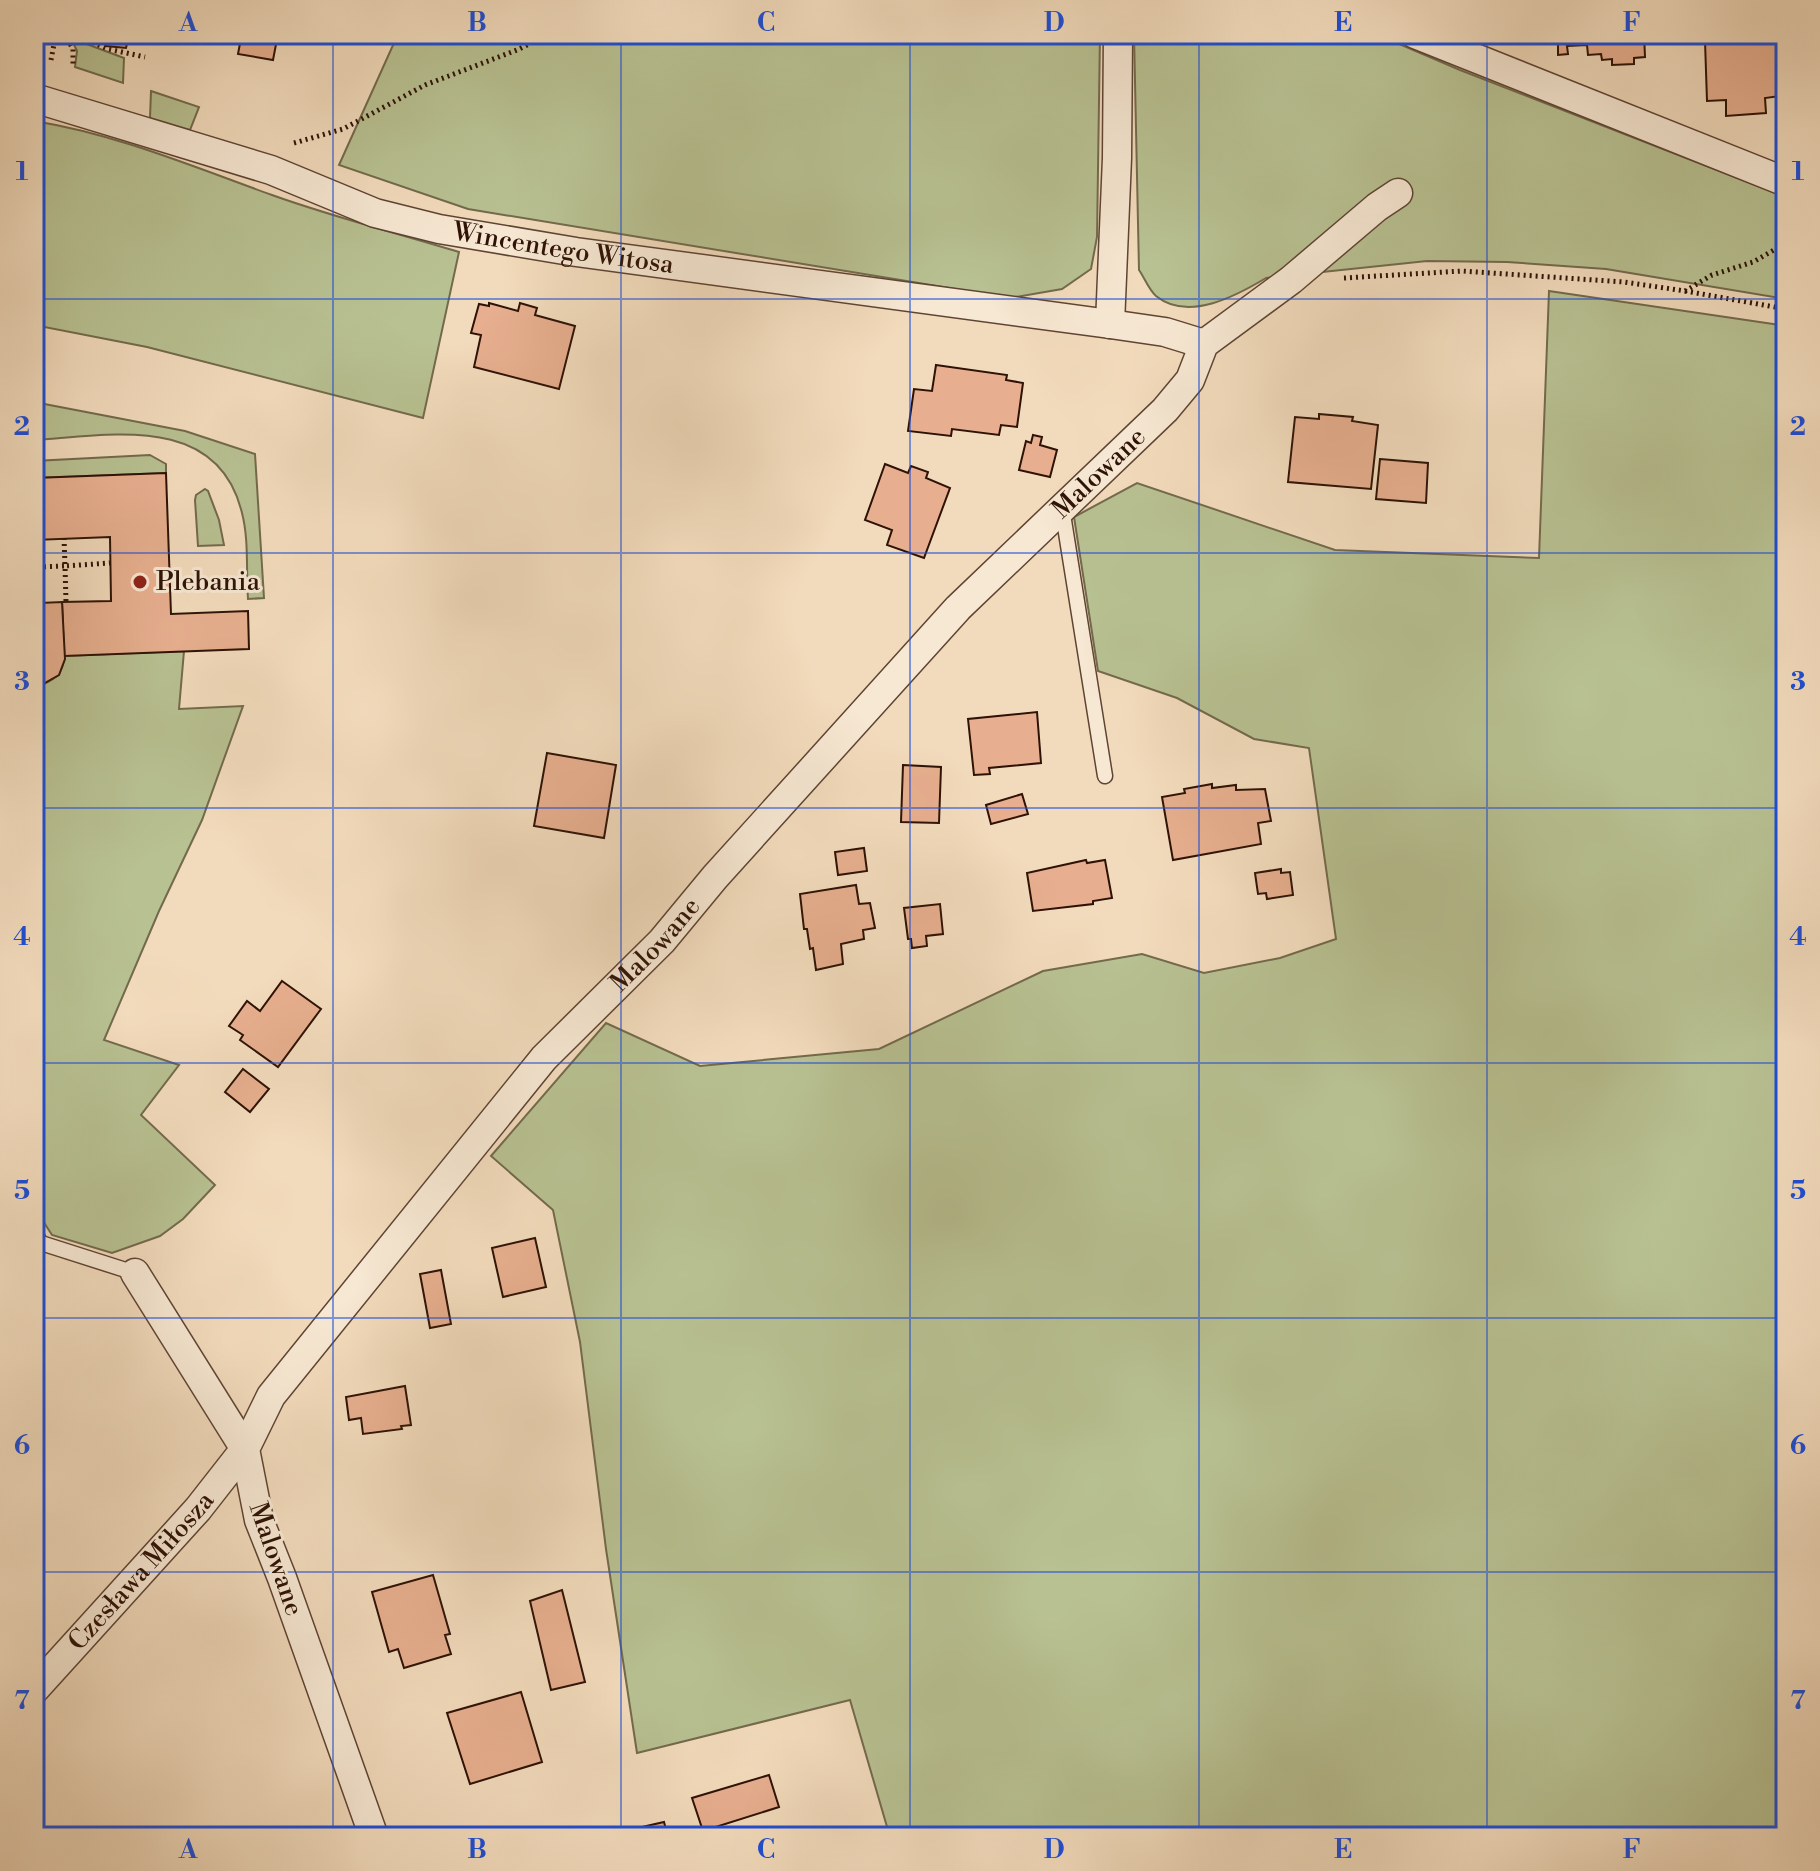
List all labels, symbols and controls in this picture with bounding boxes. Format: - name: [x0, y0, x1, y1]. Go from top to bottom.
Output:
- text: A: [178, 7, 198, 39]
- text: B: [467, 7, 487, 39]
- text: C: [757, 7, 775, 39]
- text: D: [1044, 7, 1064, 39]
- text: E: [1334, 7, 1352, 39]
- text: F: [1623, 7, 1641, 39]
- text: 1: [16, 156, 29, 188]
- text: 1: [1792, 156, 1805, 188]
- street label: Wincentego Witosa: [449, 215, 677, 281]
- text: 2: [14, 411, 30, 443]
- text: 2: [1790, 411, 1806, 443]
- street label: Malowane: [1045, 421, 1153, 525]
- place label: Plebania: [156, 566, 261, 598]
- marker: Plebania: [131, 573, 149, 591]
- text: 3: [14, 666, 30, 698]
- text: 3: [1790, 666, 1806, 698]
- street label: Malowane: [604, 891, 707, 999]
- text: 4: [13, 921, 31, 953]
- text: 4: [1789, 921, 1807, 953]
- text: 5: [14, 1175, 30, 1207]
- text: 5: [1790, 1175, 1806, 1207]
- text: 6: [14, 1430, 30, 1462]
- text: 6: [1790, 1430, 1806, 1462]
- street label: Czesława Miłosza: [61, 1485, 222, 1657]
- street label: Malowane: [242, 1498, 310, 1620]
- text: 7: [14, 1685, 30, 1717]
- text: 7: [1790, 1685, 1806, 1717]
- text: A: [178, 1834, 198, 1866]
- text: B: [467, 1834, 487, 1866]
- text: C: [757, 1834, 775, 1866]
- text: D: [1044, 1834, 1064, 1866]
- text: E: [1334, 1834, 1352, 1866]
- text: F: [1623, 1834, 1641, 1866]

